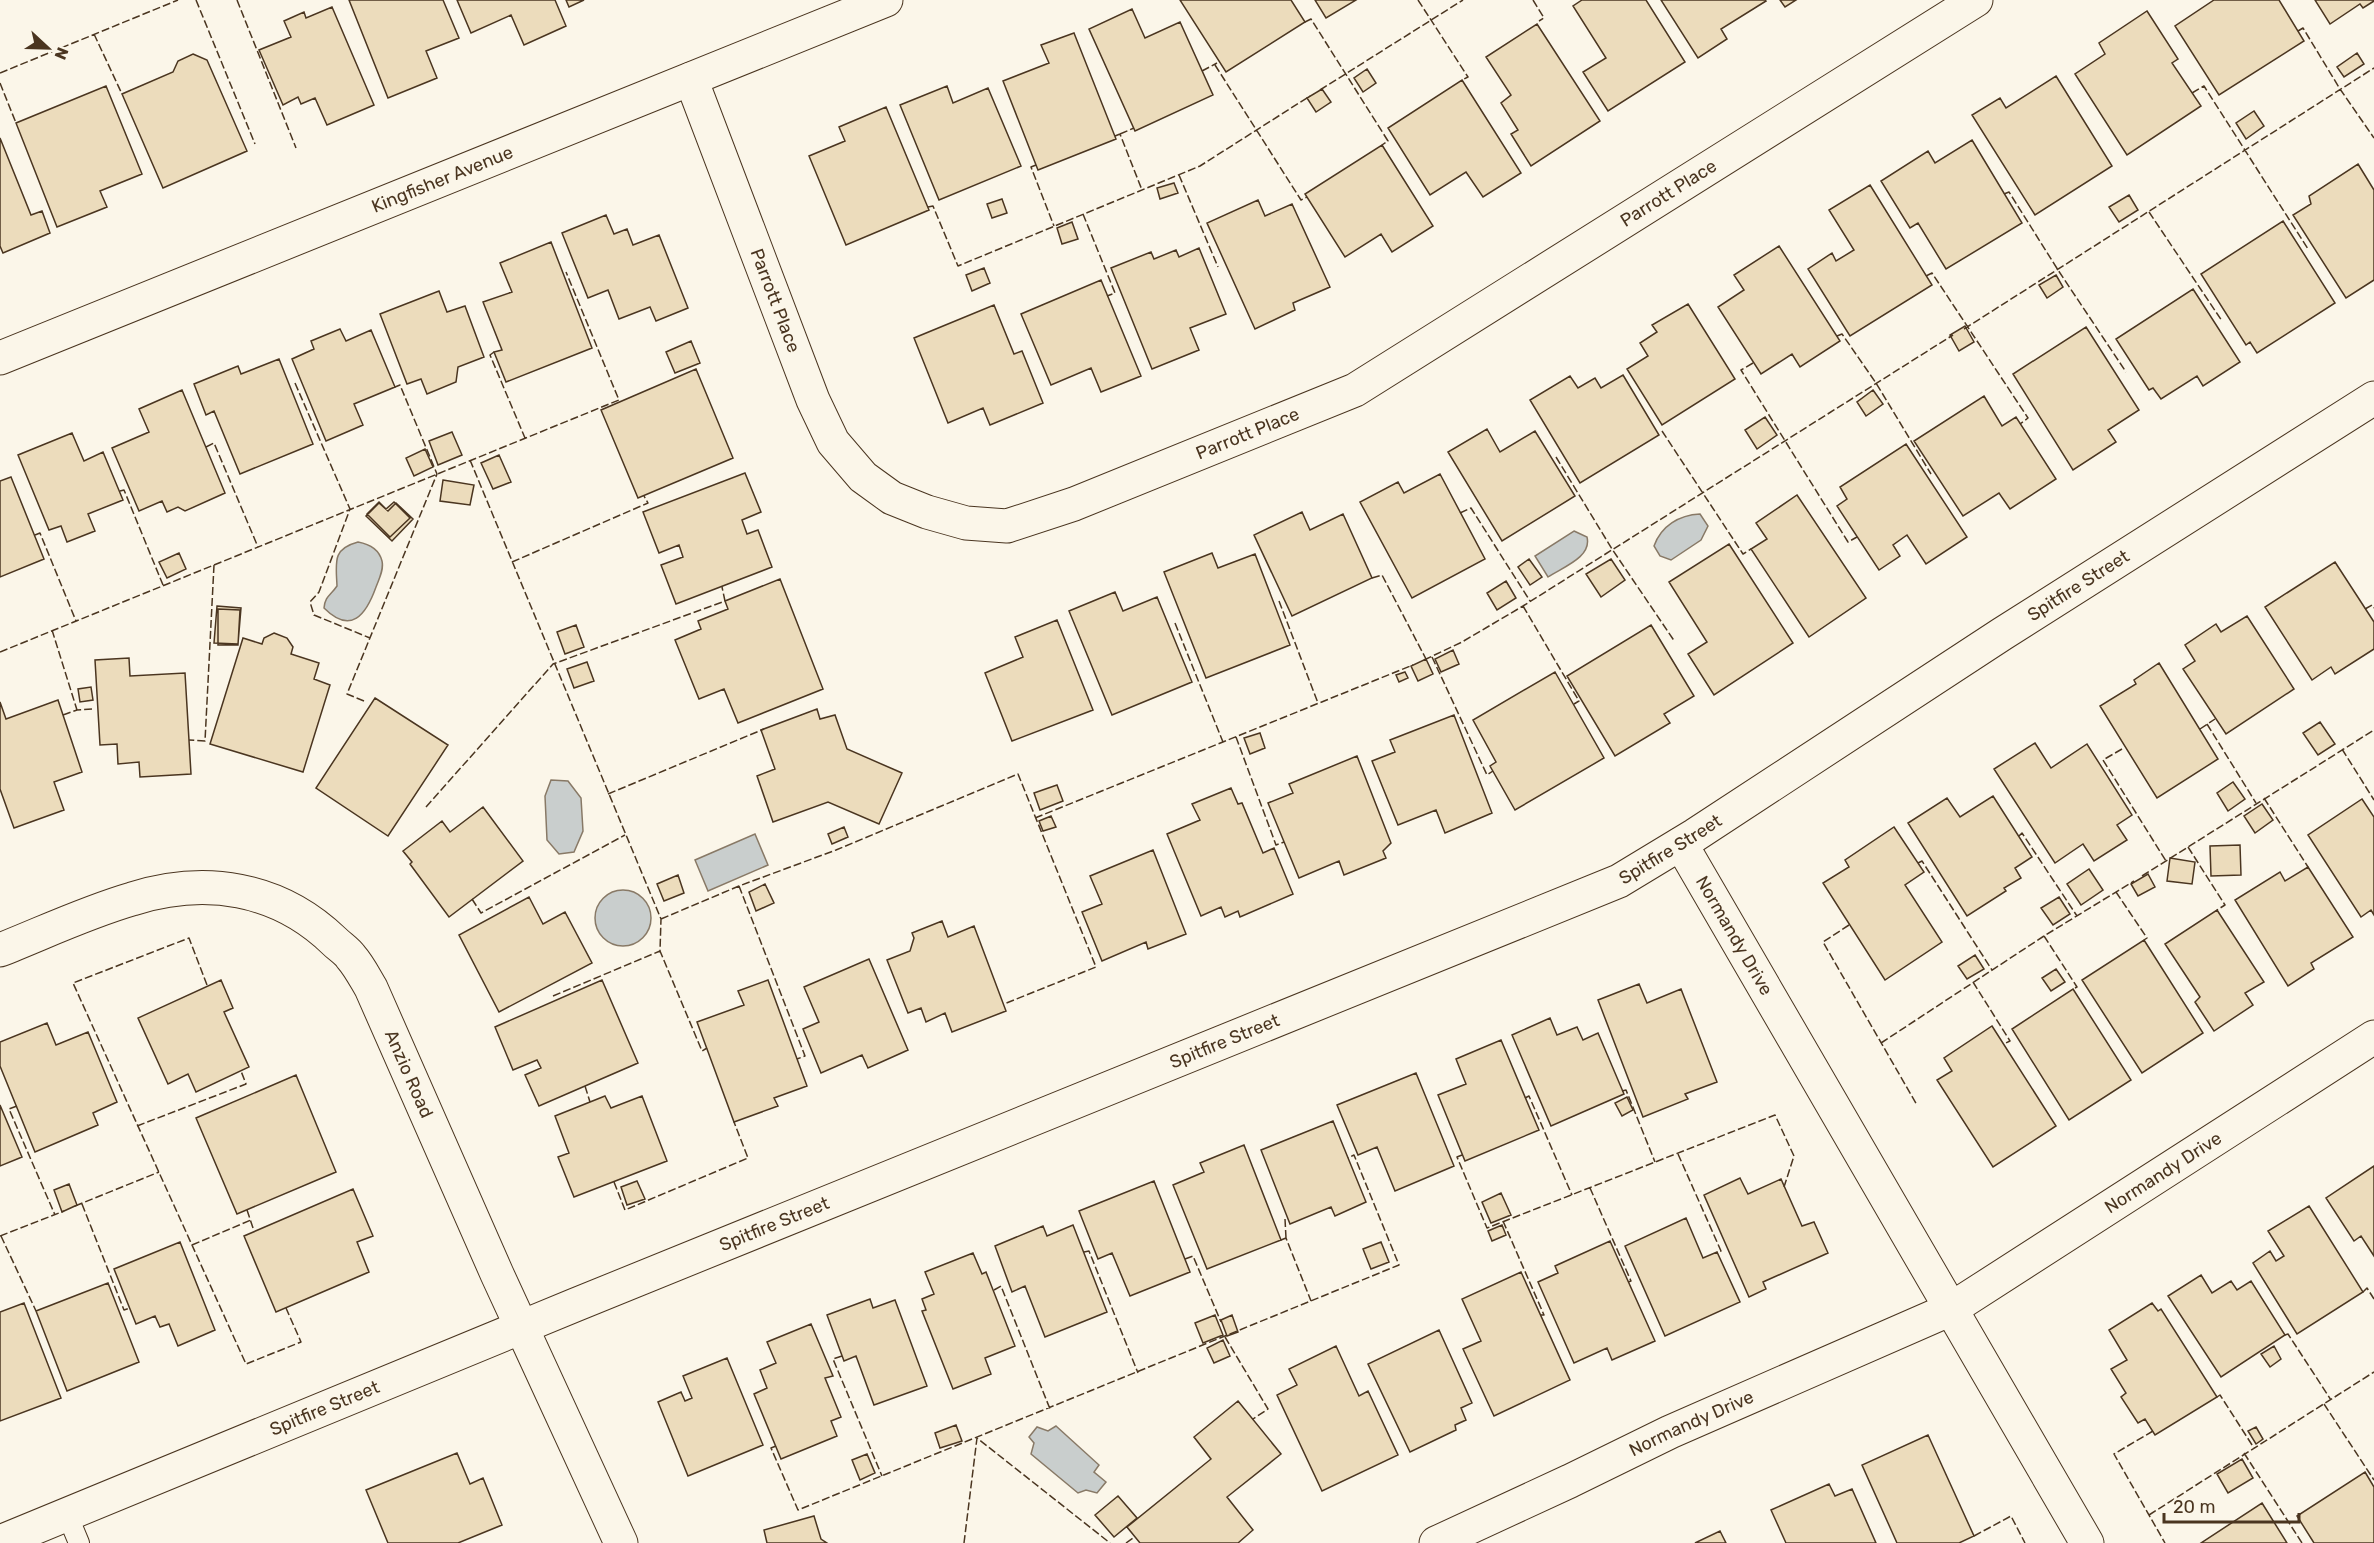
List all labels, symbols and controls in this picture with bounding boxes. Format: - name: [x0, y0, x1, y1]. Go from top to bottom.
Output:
- north arrow: [18, 18, 78, 78]
- text: N: [50, 45, 72, 62]
- street label: Kingfisher Avenue: [368, 141, 516, 218]
- street label: Parrott Place: [1616, 155, 1721, 232]
- street label: Parrott Place: [745, 245, 805, 356]
- street label: Parrott Place: [1193, 403, 1302, 464]
- street label: Spitfire Street: [2023, 545, 2133, 626]
- street label: Spitfire Street: [1615, 810, 1726, 889]
- street label: Normandy Drive: [1691, 872, 1778, 999]
- street label: Spitfire Street: [1166, 1009, 1283, 1073]
- street label: Anzio Road: [380, 1026, 438, 1121]
- street label: Normandy Drive: [2101, 1127, 2226, 1218]
- street label: Spitfire Street: [716, 1192, 832, 1256]
- street label: Spitfire Street: [266, 1376, 383, 1441]
- street label: Normandy Drive: [1625, 1386, 1757, 1461]
- scale bar: [2164, 1486, 2299, 1524]
- text: 20 m: [2173, 1496, 2215, 1518]

